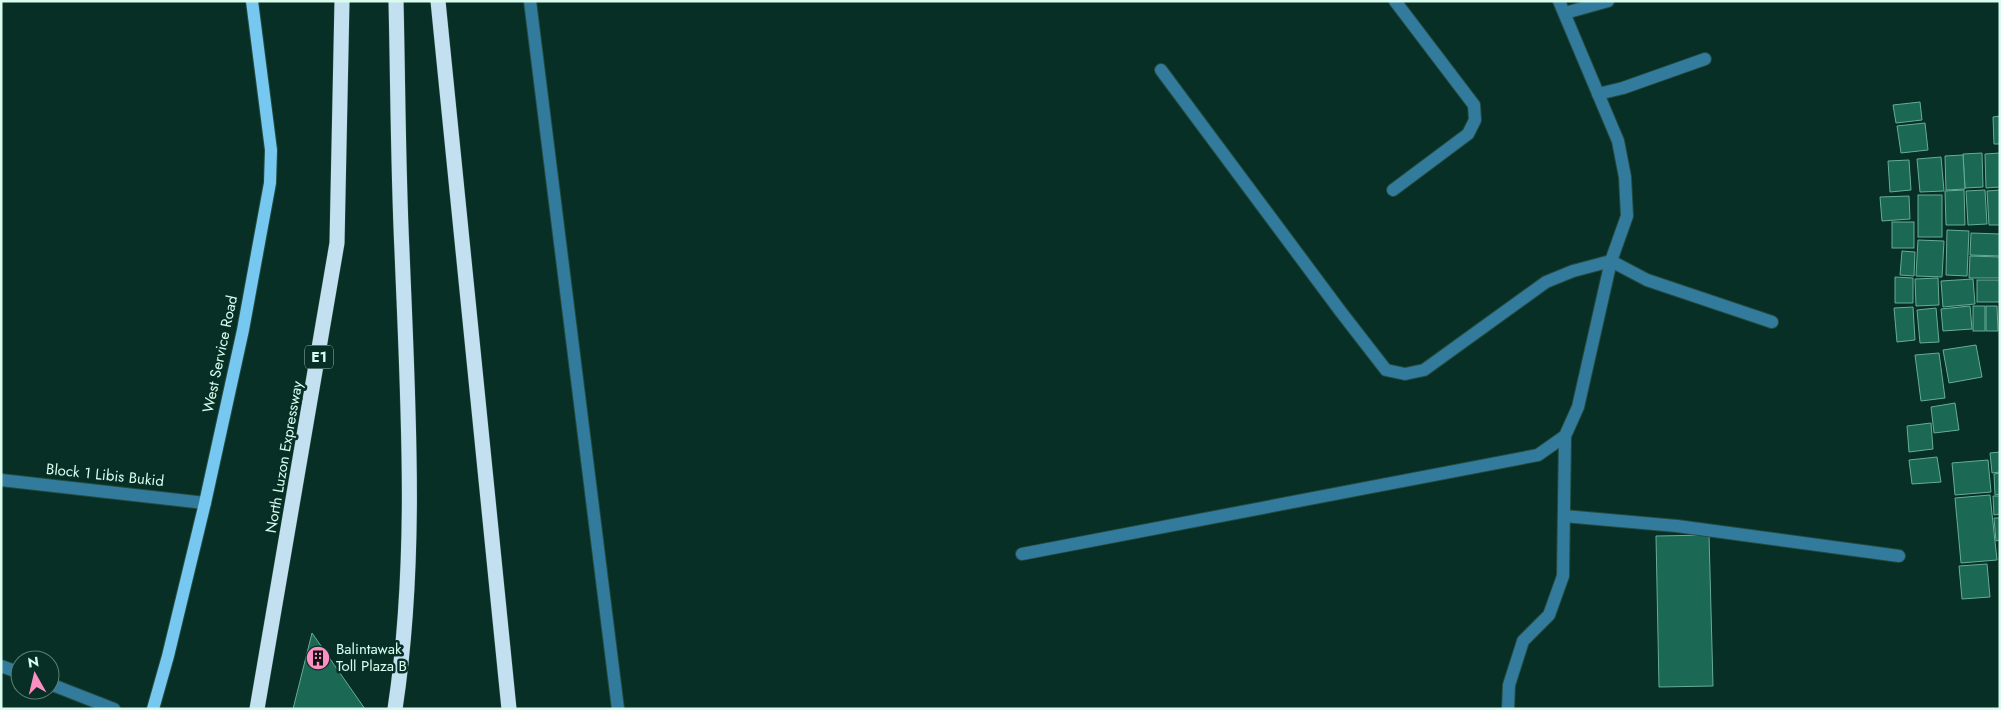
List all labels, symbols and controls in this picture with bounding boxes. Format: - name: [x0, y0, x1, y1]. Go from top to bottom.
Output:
- street label: West Service Road: [197, 293, 243, 415]
- road number: E1: [305, 346, 333, 368]
- street label: North Luzon Expressway: [260, 379, 308, 535]
- street label: Block 1 Libis Bukid: [45, 458, 165, 492]
- place label: Balintawak Toll Plaza B: [336, 638, 407, 677]
- building icon: Balintawak Toll Plaza B: [305, 645, 331, 671]
- north arrow: [10, 650, 60, 700]
- text: N: [26, 651, 40, 673]

